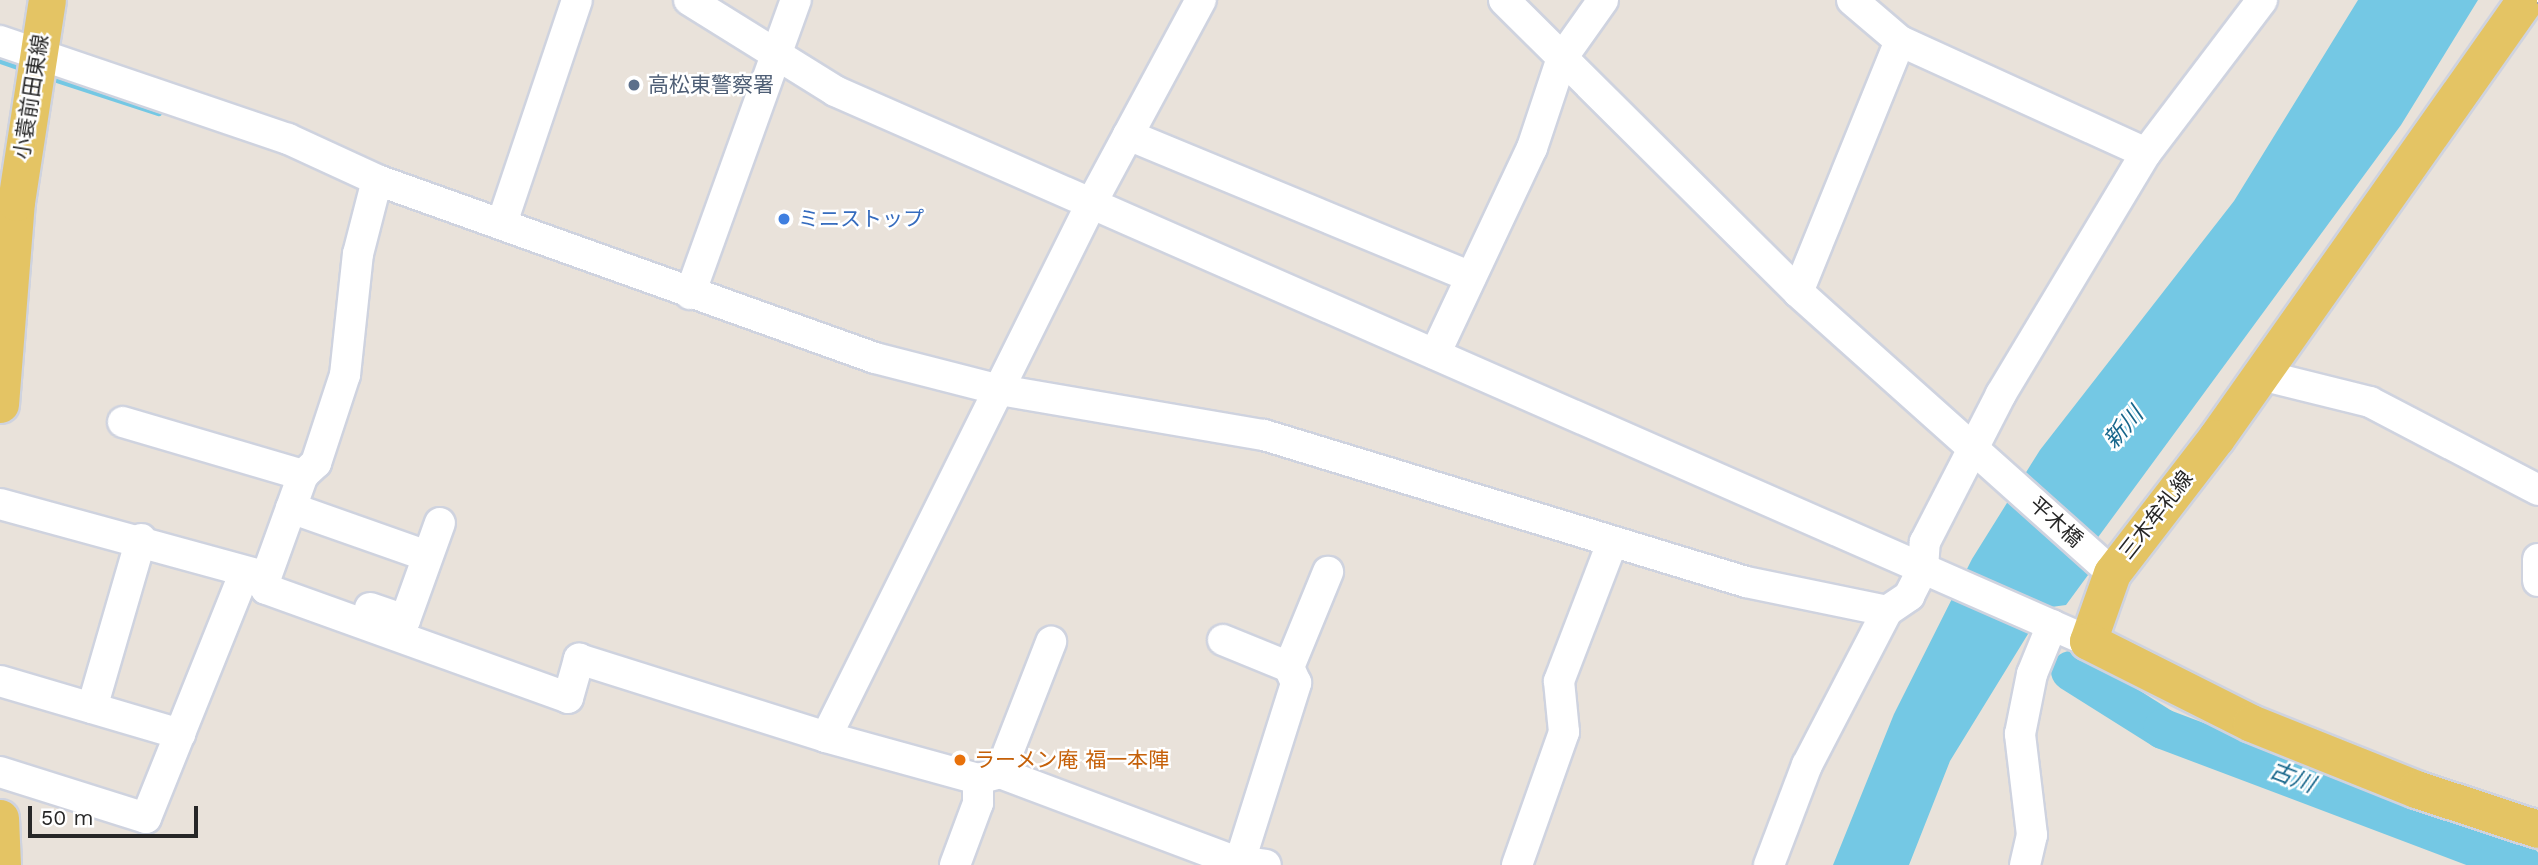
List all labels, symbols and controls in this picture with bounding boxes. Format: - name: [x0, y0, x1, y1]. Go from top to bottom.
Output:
- street label: 小蓑前田東線: [9, 33, 53, 161]
- place label: 高松東警察署: [648, 72, 774, 98]
- marker: 高松東警察署: [626, 77, 642, 93]
- place label: ミニストップ: [798, 206, 924, 232]
- marker: ミニストップ: [776, 211, 792, 227]
- water label: 新川: [2098, 402, 2150, 454]
- street label: 三木牟礼線: [2114, 466, 2198, 564]
- street label: 平木橋: [2024, 492, 2088, 552]
- place label: ラーメン庵 福一本陣: [974, 747, 1170, 773]
- marker: ラーメン庵 福一本陣: [952, 752, 968, 768]
- water label: 古川: [2266, 757, 2318, 799]
- scale bar: [32, 792, 201, 836]
- text: 50 m: [41, 805, 93, 830]

